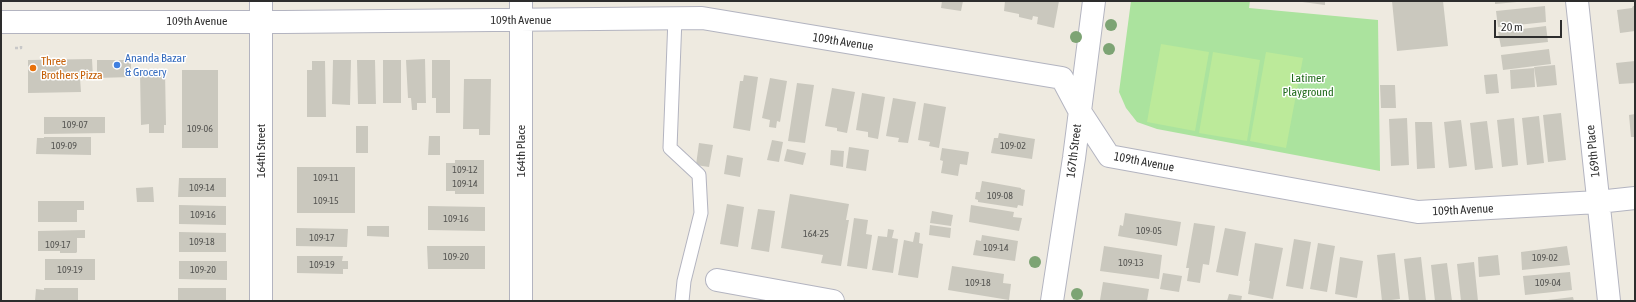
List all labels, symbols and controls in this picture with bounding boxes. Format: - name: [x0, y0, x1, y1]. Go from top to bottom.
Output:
- scale bar: [1496, 12, 1564, 38]
- street label: 109th Avenue: [490, 13, 552, 27]
- street label: 109th Avenue: [166, 14, 228, 28]
- text: 20 m: [1501, 20, 1523, 34]
- street label: 109th Avenue: [812, 30, 874, 54]
- place label: Ananda Bazar & Grocery: [125, 51, 186, 79]
- place label: Three Brothers Pizza: [41, 54, 103, 82]
- marker: Ananda Bazar & Grocery: [112, 60, 122, 70]
- marker: Three Brothers Pizza: [28, 63, 38, 73]
- park label: Latimer Playground: [1282, 71, 1334, 99]
- house number: 109-07: [62, 119, 88, 131]
- house number: 109-06: [187, 123, 213, 135]
- street label: 167th Street: [1064, 123, 1084, 179]
- street label: 164th Street: [254, 124, 268, 178]
- street label: 169th Place: [1583, 124, 1603, 178]
- street label: 164th Place: [514, 125, 528, 177]
- house number: 109-09: [51, 140, 77, 152]
- house number: 109-02: [1000, 140, 1026, 152]
- street label: 109th Avenue: [1113, 149, 1175, 175]
- house number: 109-12: [452, 164, 478, 176]
- house number: 109-11: [313, 172, 339, 184]
- house number: 109-14: [452, 178, 478, 190]
- house number: 109-14: [189, 182, 215, 194]
- house number: 109-08: [987, 190, 1013, 202]
- house number: 109-15: [313, 195, 339, 207]
- street label: 109th Avenue: [1432, 201, 1494, 219]
- house number: 109-16: [190, 209, 216, 221]
- house number: 109-16: [443, 213, 469, 225]
- house number: 109-05: [1136, 225, 1162, 237]
- house number: 164-25: [803, 228, 829, 240]
- house number: 109-17: [309, 232, 335, 244]
- house number: 109-18: [189, 236, 215, 248]
- house number: 109-17: [45, 239, 71, 251]
- house number: 109-14: [983, 242, 1009, 254]
- house number: 109-20: [443, 251, 469, 263]
- house number: 109-02: [1532, 252, 1558, 264]
- house number: 109-13: [1118, 257, 1144, 269]
- house number: 109-19: [309, 259, 335, 271]
- house number: 109-19: [57, 264, 83, 276]
- house number: 109-20: [190, 264, 216, 276]
- house number: 109-18: [965, 277, 991, 289]
- house number: 109-04: [1535, 277, 1561, 289]

